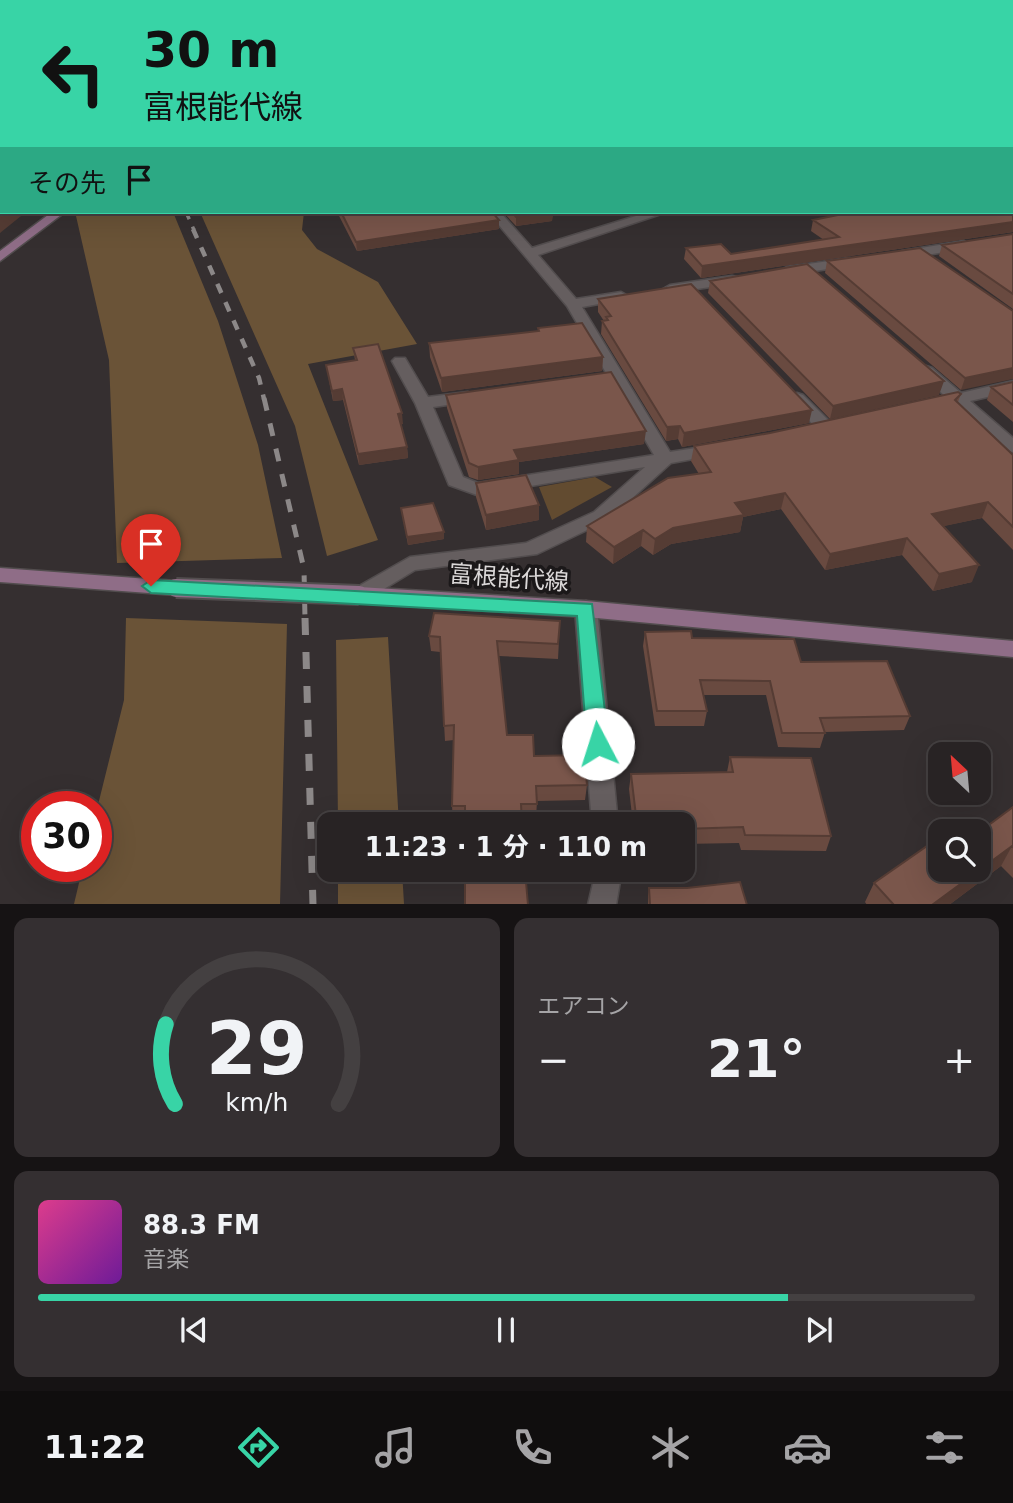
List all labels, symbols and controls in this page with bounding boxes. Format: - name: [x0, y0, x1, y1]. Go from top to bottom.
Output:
- text: 30 m: [143, 22, 279, 79]
- icon: left: [28, 28, 119, 119]
- text: 富根能代線: [143, 88, 303, 126]
- icon: arrive: [120, 161, 158, 199]
- text: その先: [28, 168, 106, 198]
- pin: [121, 514, 181, 586]
- icon: arrive: [132, 525, 170, 563]
- street label: 富根能代線: [448, 560, 570, 596]
- position arrow: [561, 707, 635, 781]
- north arrow: [928, 742, 990, 805]
- map controls: [928, 742, 991, 882]
- speed limit sign: 30: [21, 791, 112, 882]
- button: search: [928, 819, 991, 882]
- text: 11:23 · 1 分 · 110 m: [365, 832, 647, 862]
- text: エアコン: [538, 993, 630, 1019]
- text: 29: [206, 1006, 307, 1091]
- text: 21°: [707, 1029, 805, 1089]
- text: −: [538, 1038, 569, 1082]
- text: +: [943, 1038, 975, 1082]
- text: km/h: [225, 1087, 288, 1116]
- text: 88.3 FM: [143, 1210, 260, 1240]
- text: 音楽: [143, 1246, 189, 1272]
- icon: previous: [175, 1311, 213, 1349]
- icon: pause: [487, 1311, 525, 1349]
- icon: next: [800, 1311, 838, 1349]
- icon: directions: [234, 1423, 283, 1472]
- icon: music: [371, 1423, 420, 1472]
- icon: phone: [508, 1423, 557, 1472]
- icon: climate: [646, 1423, 695, 1472]
- icon: car: [783, 1423, 832, 1472]
- icon: filters: [920, 1423, 969, 1472]
- text: 11:22: [44, 1428, 146, 1466]

